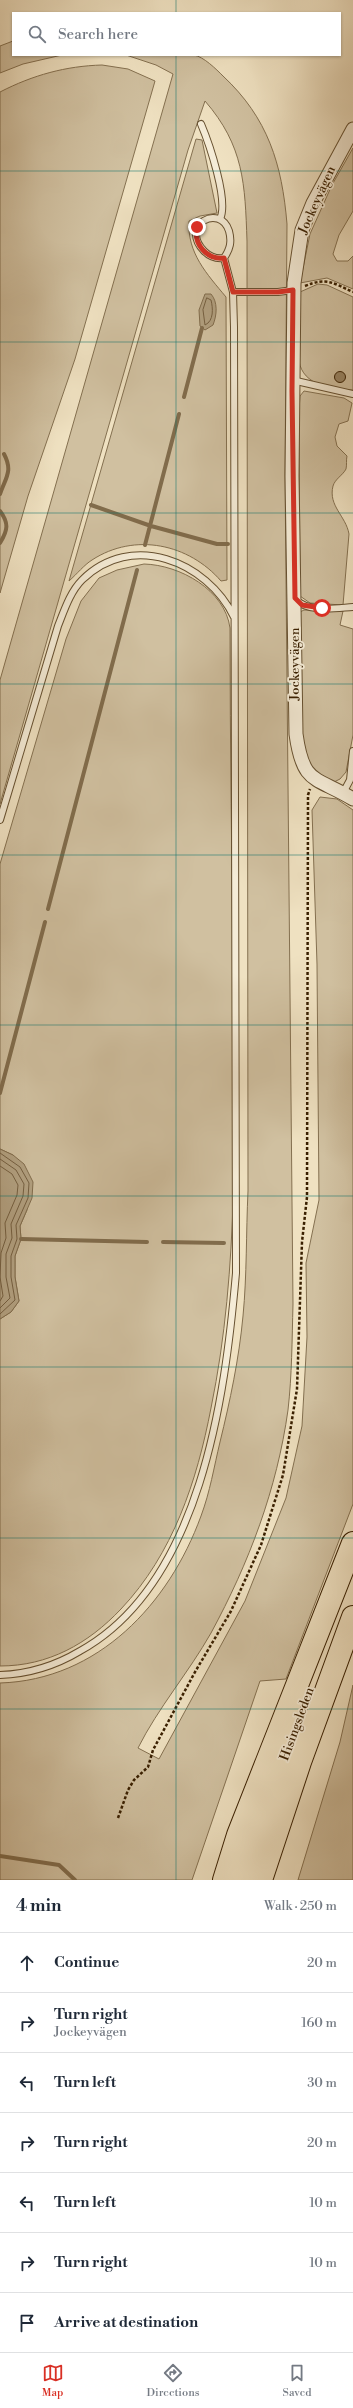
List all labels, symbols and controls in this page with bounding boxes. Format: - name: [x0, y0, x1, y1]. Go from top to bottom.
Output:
- search box: [12, 12, 341, 56]
- icon: search: [26, 23, 48, 45]
- text: Search here: [58, 25, 138, 44]
- street label: Jockeyvägen: [294, 163, 339, 237]
- route end: [188, 218, 206, 236]
- route start: [313, 599, 331, 617]
- street label: Jockeyvägen: [287, 627, 303, 701]
- street label: Hisingsleden: [276, 1685, 318, 1763]
- text: 4 min: [16, 1895, 61, 1917]
- text: Walk · 250 m: [264, 1898, 337, 1914]
- icon: ahead: [16, 1952, 38, 1974]
- text: Continue: [54, 1953, 119, 1972]
- text: 20 m: [307, 1955, 337, 1971]
- text: Turn right: [54, 2005, 128, 2024]
- icon: right: [16, 2012, 38, 2034]
- text: 160 m: [301, 2015, 337, 2031]
- text: Jockeyvägen: [54, 2024, 127, 2040]
- icon: left: [16, 2072, 38, 2094]
- text: Turn left: [54, 2073, 116, 2092]
- text: 30 m: [307, 2075, 337, 2091]
- icon: right: [16, 2132, 38, 2154]
- text: Turn right: [54, 2133, 128, 2152]
- text: 20 m: [307, 2135, 337, 2151]
- icon: left: [16, 2192, 38, 2214]
- text: Turn left: [54, 2193, 116, 2212]
- text: 10 m: [309, 2195, 337, 2211]
- icon: right: [16, 2252, 38, 2274]
- text: Turn right: [54, 2253, 128, 2272]
- text: 10 m: [309, 2255, 337, 2271]
- icon: arrive: [16, 2312, 38, 2334]
- text: Arrive at destination: [54, 2313, 198, 2332]
- tab: Map: [42, 2362, 64, 2400]
- tab: Directions: [147, 2362, 200, 2400]
- tab: Saved: [283, 2362, 311, 2400]

